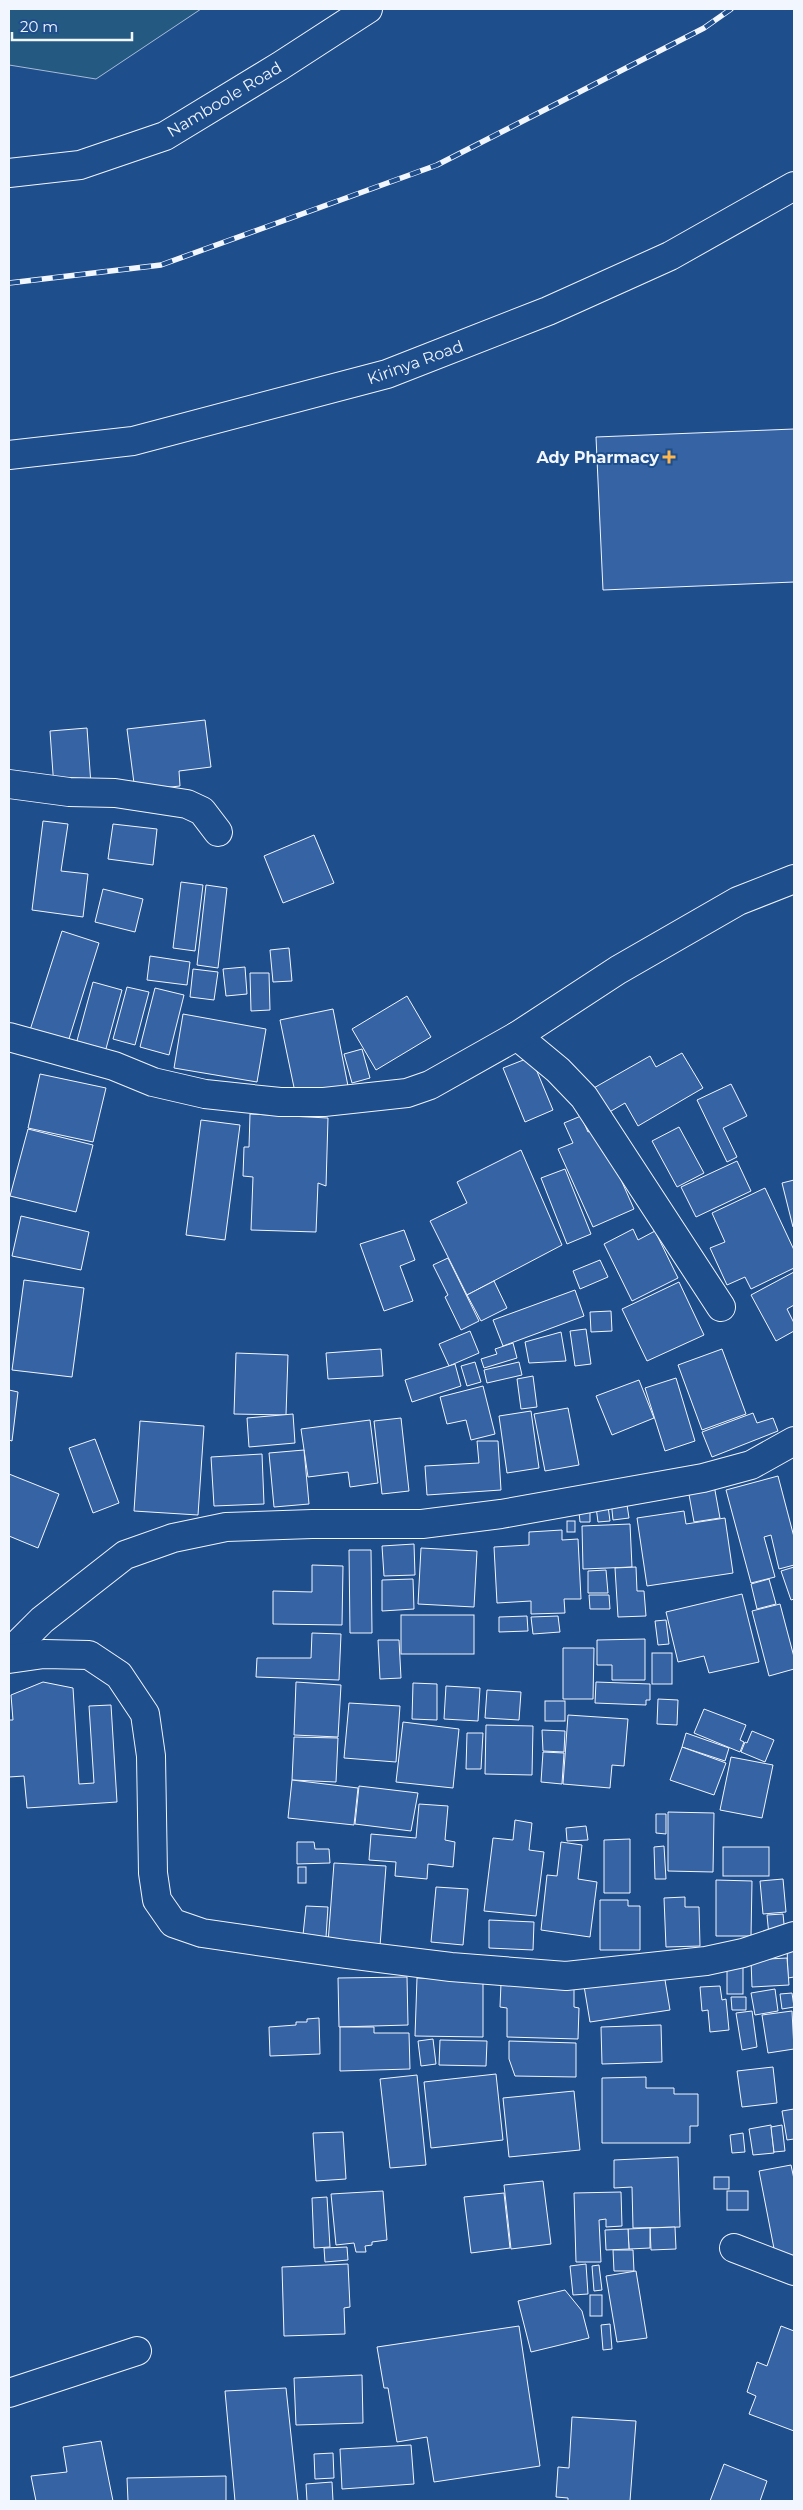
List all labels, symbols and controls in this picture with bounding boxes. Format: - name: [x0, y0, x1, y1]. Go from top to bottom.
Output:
- scale bar: [12, 10, 132, 42]
- text: 20 m: [20, 17, 58, 36]
- street label: Namboole Road: [164, 58, 285, 141]
- street label: Kirinya Road: [365, 336, 466, 389]
- place label: Ady Pharmacy: [535, 448, 659, 467]
- marker: Ady Pharmacy: [663, 451, 675, 463]

